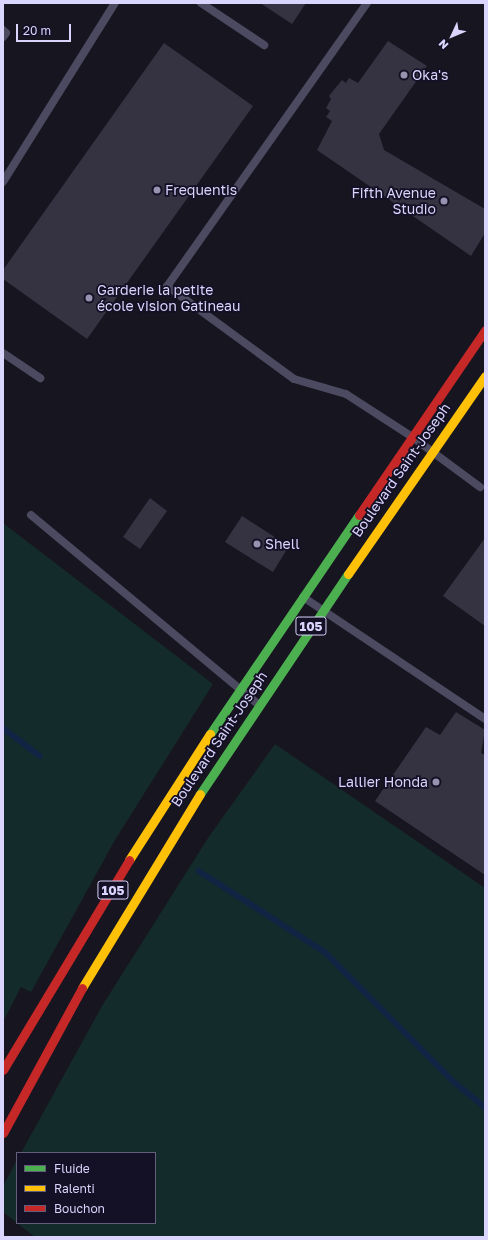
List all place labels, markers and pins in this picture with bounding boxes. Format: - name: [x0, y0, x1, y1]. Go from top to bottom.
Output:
- place label: Oka's: [412, 67, 448, 83]
- marker: Oka's: [399, 70, 409, 80]
- place label: Frequentis: [165, 182, 237, 198]
- marker: Frequentis: [152, 185, 162, 195]
- place label: Fifth Avenue Studio: [352, 185, 436, 218]
- marker: Fifth Avenue Studio: [439, 196, 449, 206]
- place label: Garderie la petite école vision Gatineau: [97, 282, 240, 314]
- marker: Garderie la petite école vision Gatineau: [84, 293, 94, 303]
- place label: Shell: [265, 536, 300, 552]
- marker: Shell: [252, 539, 262, 549]
- place label: Lallier Honda: [338, 774, 428, 790]
- marker: Lallier Honda: [431, 777, 441, 787]

